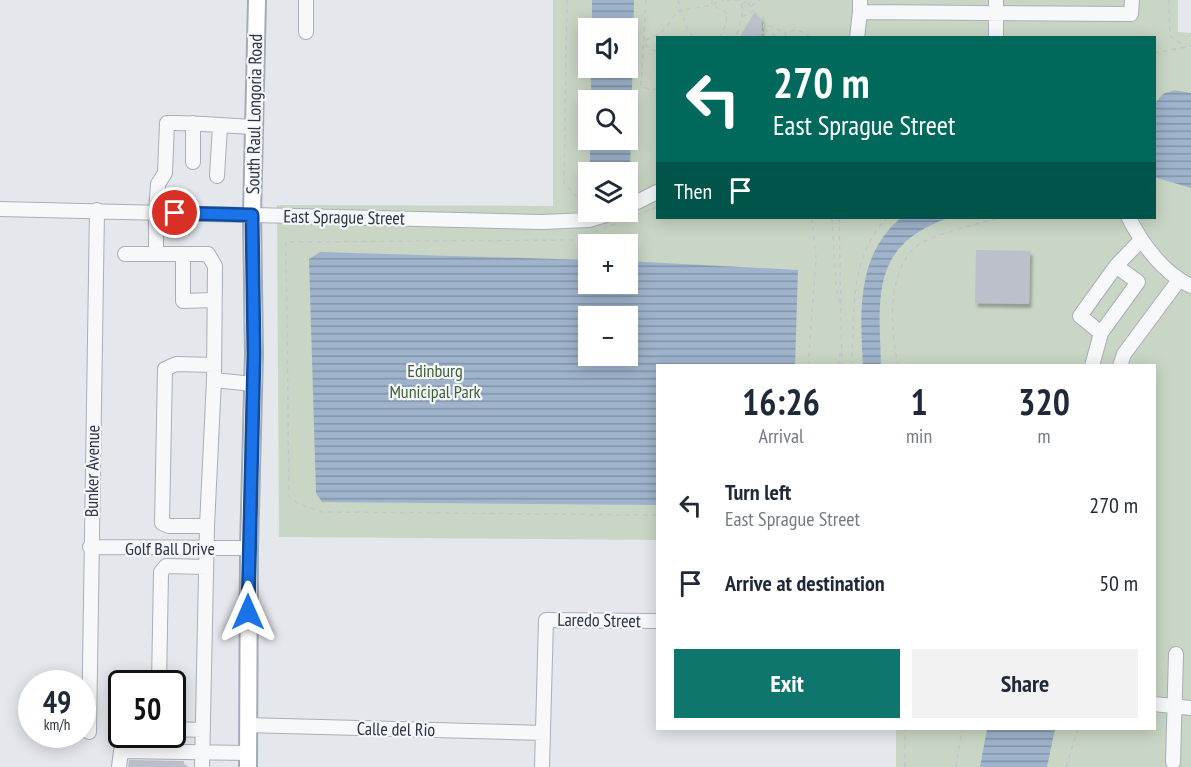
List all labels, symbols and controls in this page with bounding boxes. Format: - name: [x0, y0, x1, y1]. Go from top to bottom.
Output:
- map controls: [578, 18, 638, 366]
- button: sound: [578, 18, 638, 78]
- street label: South Raul Longoria Road: [241, 34, 267, 194]
- text: 270 m: [773, 55, 870, 110]
- icon: left: [674, 60, 752, 138]
- button: search: [578, 90, 638, 150]
- text: East Sprague Street: [773, 108, 955, 142]
- button: layers: [578, 162, 638, 222]
- icon: arrive: [724, 174, 757, 207]
- text: Then: [674, 177, 712, 205]
- pin: [149, 187, 200, 238]
- icon: arrive: [158, 196, 191, 229]
- street label: East Sprague Street: [283, 204, 405, 230]
- button: +: [578, 234, 638, 294]
- button: −: [578, 306, 638, 366]
- park label: Edinburg Municipal Park: [389, 359, 481, 403]
- text: 16:26: [742, 378, 820, 425]
- text: 1: [910, 378, 928, 425]
- text: 320: [1018, 378, 1070, 425]
- text: Arrival: [758, 423, 804, 449]
- text: min: [906, 423, 932, 449]
- text: m: [1038, 423, 1051, 449]
- street label: Bunker Avenue: [80, 425, 104, 517]
- text: Turn left: [725, 478, 791, 506]
- icon: left: [674, 489, 707, 522]
- text: 270 m: [1089, 491, 1138, 519]
- text: East Sprague Street: [725, 506, 860, 532]
- street label: Golf Ball Drive: [125, 537, 215, 560]
- icon: arrive: [674, 567, 707, 600]
- text: Arrive at destination: [725, 569, 885, 597]
- text: 50 m: [1099, 569, 1138, 597]
- position arrow: [216, 580, 280, 644]
- street label: Laredo Street: [557, 608, 641, 632]
- button: Exit: [674, 649, 900, 718]
- button: Share: [912, 649, 1138, 718]
- speed limit sign: 50: [108, 670, 186, 748]
- text: 49: [43, 682, 71, 721]
- text: km/h: [44, 715, 70, 734]
- street label: Calle del Rio: [357, 717, 436, 741]

